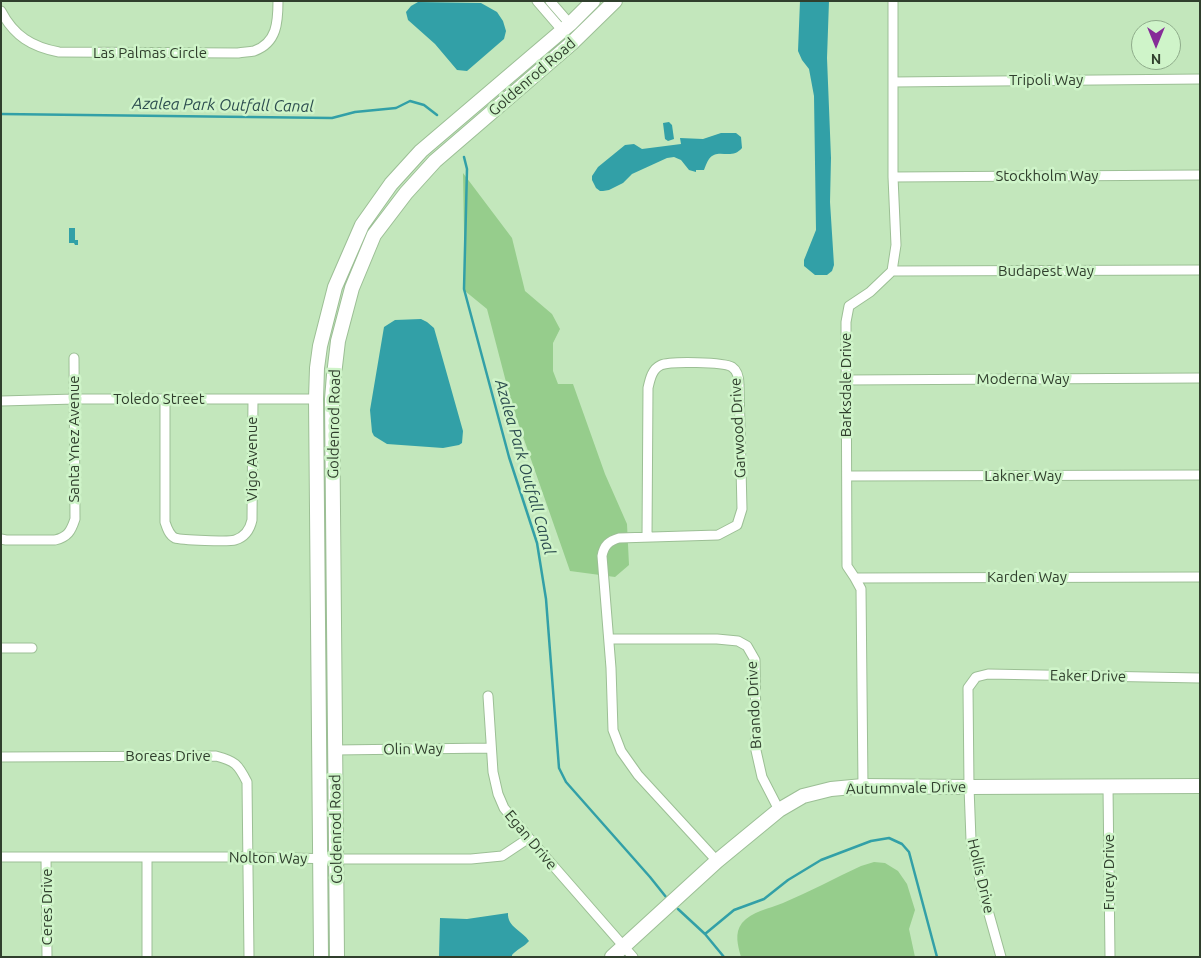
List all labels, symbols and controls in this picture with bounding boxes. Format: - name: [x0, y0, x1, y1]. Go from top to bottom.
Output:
- north arrow: [1131, 20, 1181, 70]
- street label: Goldenrod Road: [485, 34, 579, 120]
- street label: Las Palmas Circle: [93, 44, 207, 62]
- text: N: [1151, 51, 1161, 67]
- street label: Tripoli Way: [1009, 71, 1083, 89]
- water label: Azalea Park Outfall Canal: [132, 94, 314, 116]
- street label: Stockholm Way: [995, 167, 1099, 185]
- street label: Budapest Way: [998, 262, 1094, 280]
- street label: Barksdale Drive: [837, 333, 855, 437]
- street label: Goldenrod Road: [324, 369, 344, 479]
- street label: Moderna Way: [977, 370, 1069, 388]
- street label: Santa Ynez Avenue: [65, 375, 83, 503]
- water label: Azalea Park Outfall Canal: [491, 377, 559, 557]
- street label: Garwood Drive: [726, 377, 750, 479]
- street label: Toledo Street: [113, 390, 205, 408]
- street label: Vigo Avenue: [243, 416, 261, 502]
- street label: Lakner Way: [984, 467, 1062, 485]
- street label: Karden Way: [987, 568, 1067, 586]
- street label: Brando Drive: [743, 661, 765, 749]
- street label: Eaker Drive: [1050, 666, 1126, 686]
- street label: Olin Way: [383, 739, 443, 759]
- street label: Boreas Drive: [125, 747, 211, 765]
- street label: Goldenrod Road: [326, 774, 346, 884]
- street label: Autumnvale Drive: [846, 778, 966, 798]
- street label: Egan Drive: [501, 807, 561, 873]
- street label: Furey Drive: [1100, 834, 1118, 910]
- street label: Hollis Drive: [964, 837, 998, 915]
- street label: Nolton Way: [229, 848, 307, 868]
- street label: Ceres Drive: [38, 869, 56, 945]

